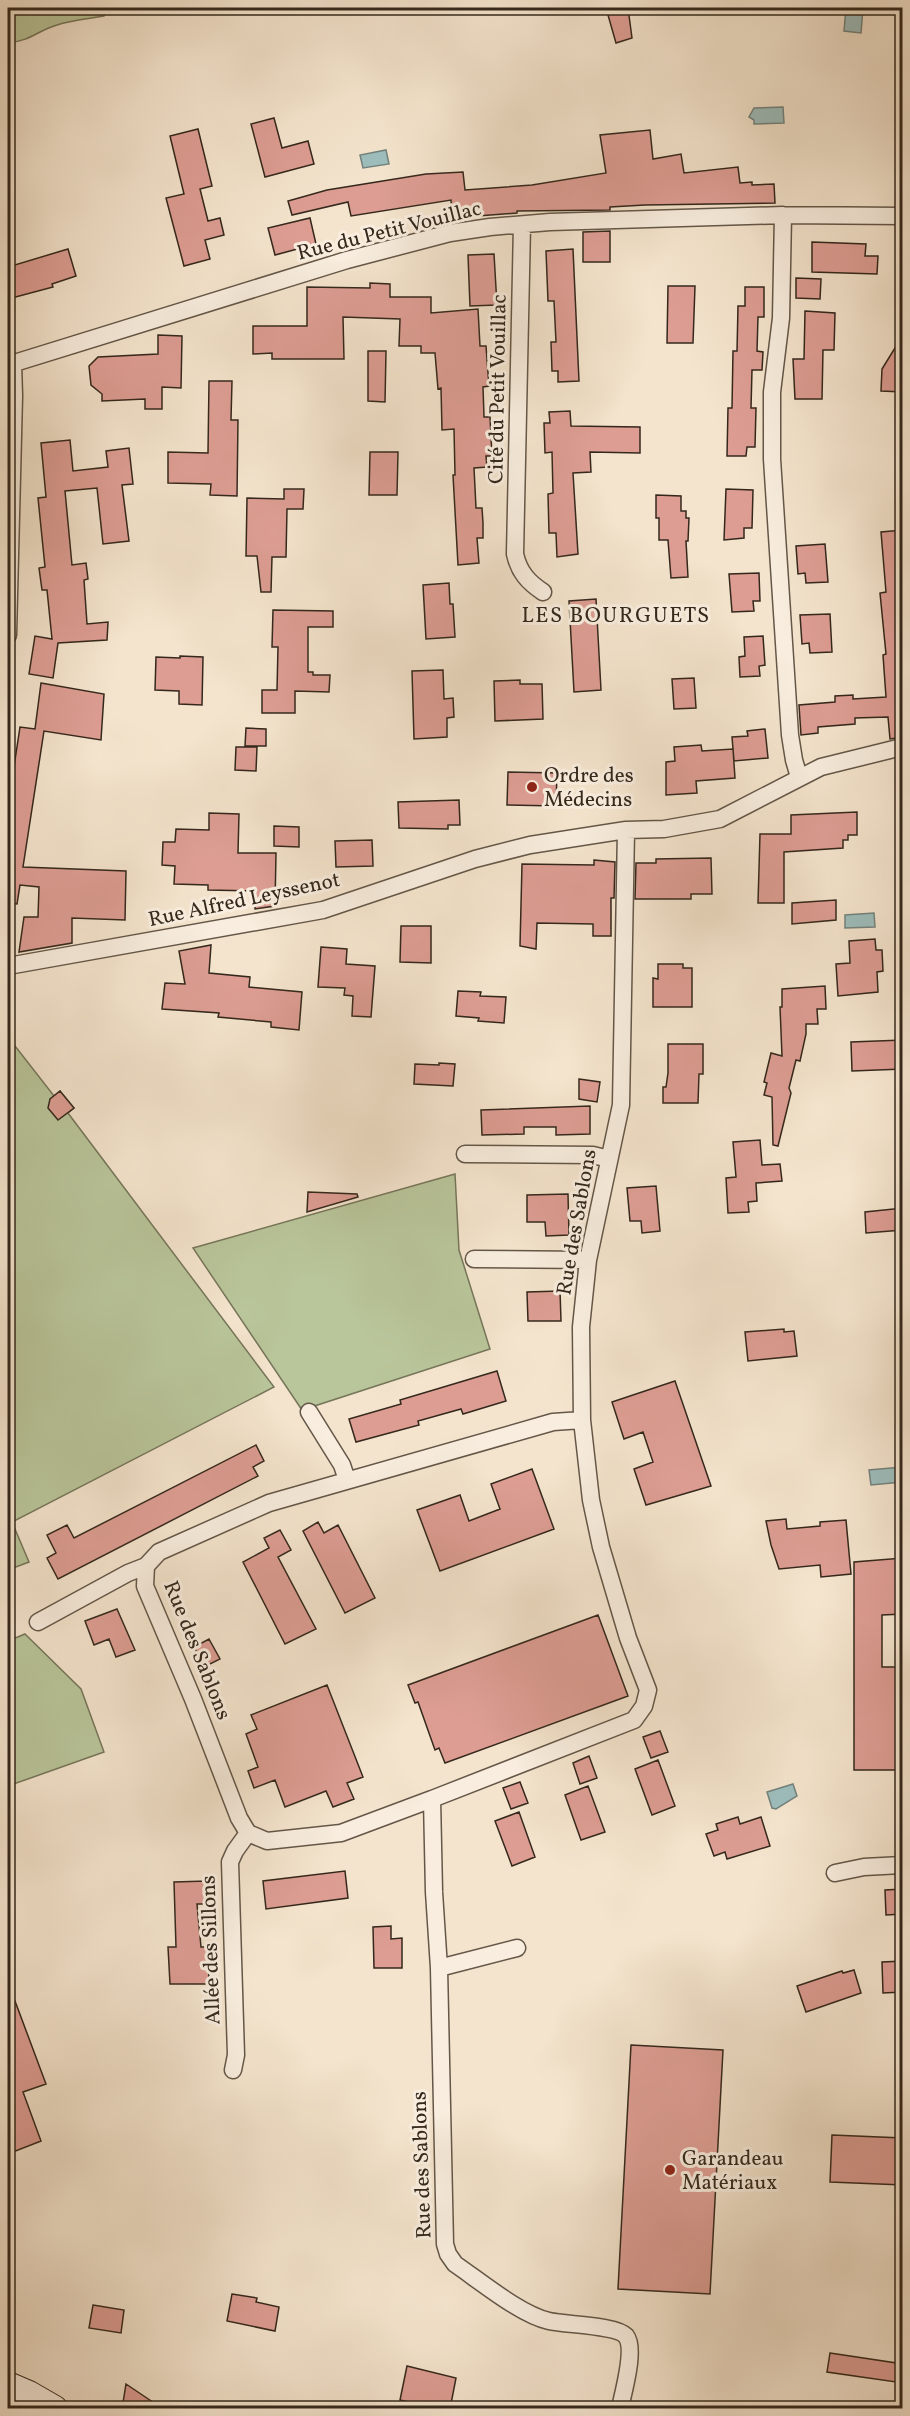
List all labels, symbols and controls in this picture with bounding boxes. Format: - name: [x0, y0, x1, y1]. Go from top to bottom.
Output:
- street label: Rue du Petit Vouillac: [294, 195, 484, 268]
- street label: Cité du Petit Vouillac: [482, 294, 515, 484]
- district label: LES BOURGUETS: [521, 601, 711, 632]
- place label: Ordre des Médecins: [544, 762, 634, 815]
- marker: Ordre des Médecins: [525, 780, 539, 794]
- street label: Rue Alfred Leyssenot: [146, 866, 343, 935]
- street label: Rue des Sablons: [550, 1147, 605, 1297]
- street label: Rue des Sablons: [156, 1577, 238, 1724]
- street label: Allée des Sillons: [194, 1875, 229, 2025]
- street label: Rue des Sablons: [405, 2091, 440, 2239]
- place label: Garandeau Matériaux: [682, 2145, 784, 2198]
- marker: Garandeau Matériaux: [663, 2163, 677, 2177]

